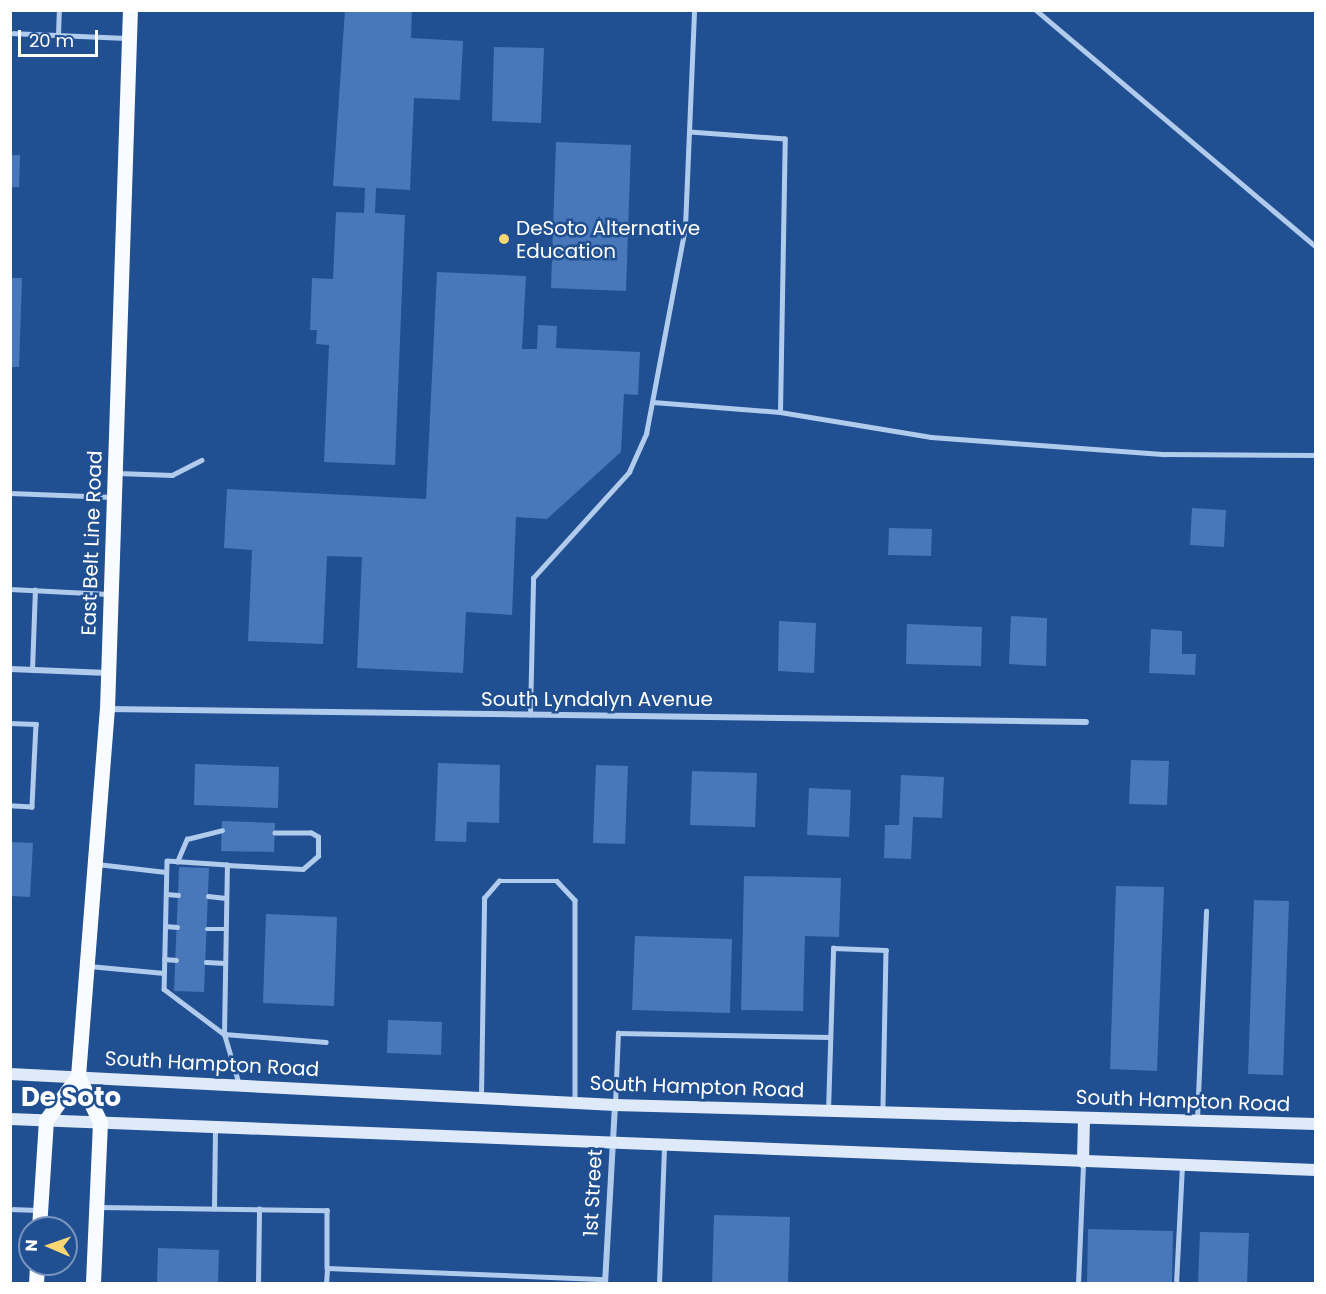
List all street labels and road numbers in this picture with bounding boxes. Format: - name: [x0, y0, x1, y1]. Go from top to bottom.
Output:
- street label: East Belt Line Road: [77, 450, 107, 636]
- street label: South Lyndalyn Avenue: [481, 687, 713, 711]
- street label: South Hampton Road: [104, 1046, 320, 1082]
- street label: South Hampton Road: [589, 1071, 805, 1103]
- street label: South Hampton Road: [1075, 1085, 1291, 1117]
- street label: 1st Street: [579, 1148, 607, 1238]

